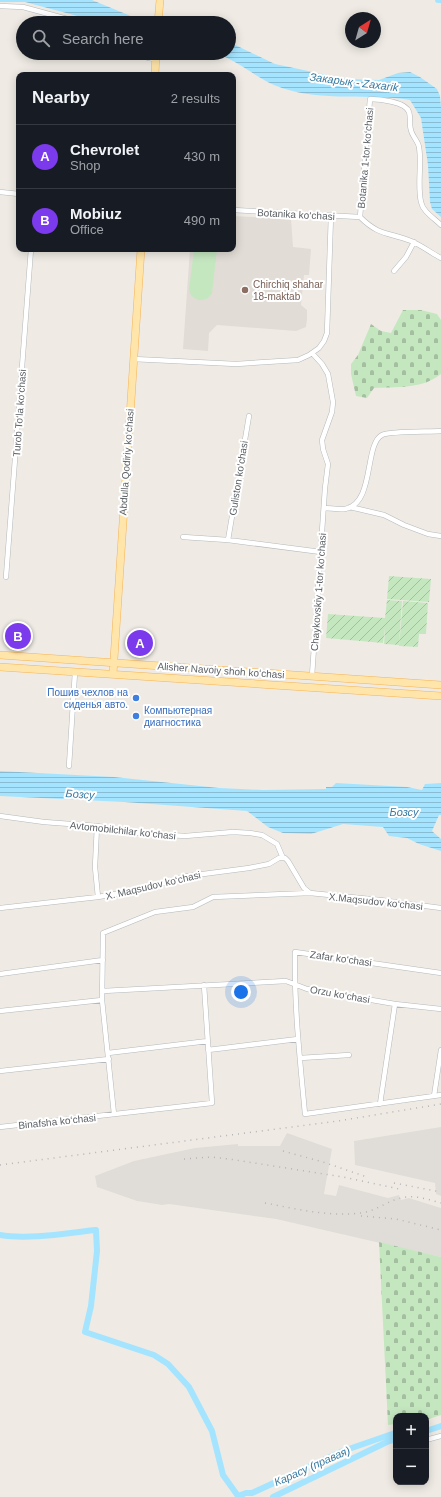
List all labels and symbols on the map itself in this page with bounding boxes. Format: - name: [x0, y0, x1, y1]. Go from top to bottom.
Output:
- north arrow: [345, 12, 381, 48]
- water label: Закарық - Zaxarik: [309, 71, 400, 93]
- street label: Botanika 1-tor ko‘chasi: [356, 107, 375, 209]
- street label: Botanika ko‘chasi: [257, 207, 335, 222]
- place label: Chirchiq shahar 18-maktab: [253, 279, 324, 302]
- marker: Chirchiq shahar 18-maktab: [240, 285, 250, 295]
- street label: Turob To‘la ko‘chasi: [11, 369, 28, 457]
- street label: Abdulla Qodiriy ko‘chasi: [117, 408, 136, 516]
- street label: Guliston ko‘chasi: [227, 440, 250, 516]
- street label: Chaykovskiy 1-tor ko‘chasi: [309, 533, 328, 651]
- pin: B: [5, 621, 31, 651]
- pin: A: [127, 628, 153, 658]
- street label: Alisher Navoiy shoh koʻchasi: [157, 661, 285, 680]
- place label: Пошив чехлов на сиденья авто.: [47, 687, 128, 710]
- marker: Пошив чехлов на сиденья авто.: [131, 693, 141, 703]
- place label: Компьютерная диагностика: [144, 705, 212, 728]
- marker: Компьютерная диагностика: [131, 711, 141, 721]
- water label: Бозсу: [65, 787, 96, 801]
- water label: Бозсу: [390, 806, 420, 818]
- street label: Avtomobilchilar ko‘chasi: [69, 819, 176, 842]
- street label: X. Maqsudov ko‘chasi: [104, 869, 202, 902]
- street label: X.Maqsudov ko‘chasi: [328, 891, 424, 912]
- street label: Zafar ko‘chasi: [309, 949, 373, 968]
- your location: [231, 982, 251, 1002]
- street label: Orzu ko‘chasi: [309, 984, 371, 1005]
- street label: Binafsha ko‘chasi: [18, 1112, 96, 1131]
- water label: Карасу (правая): [272, 1444, 352, 1488]

